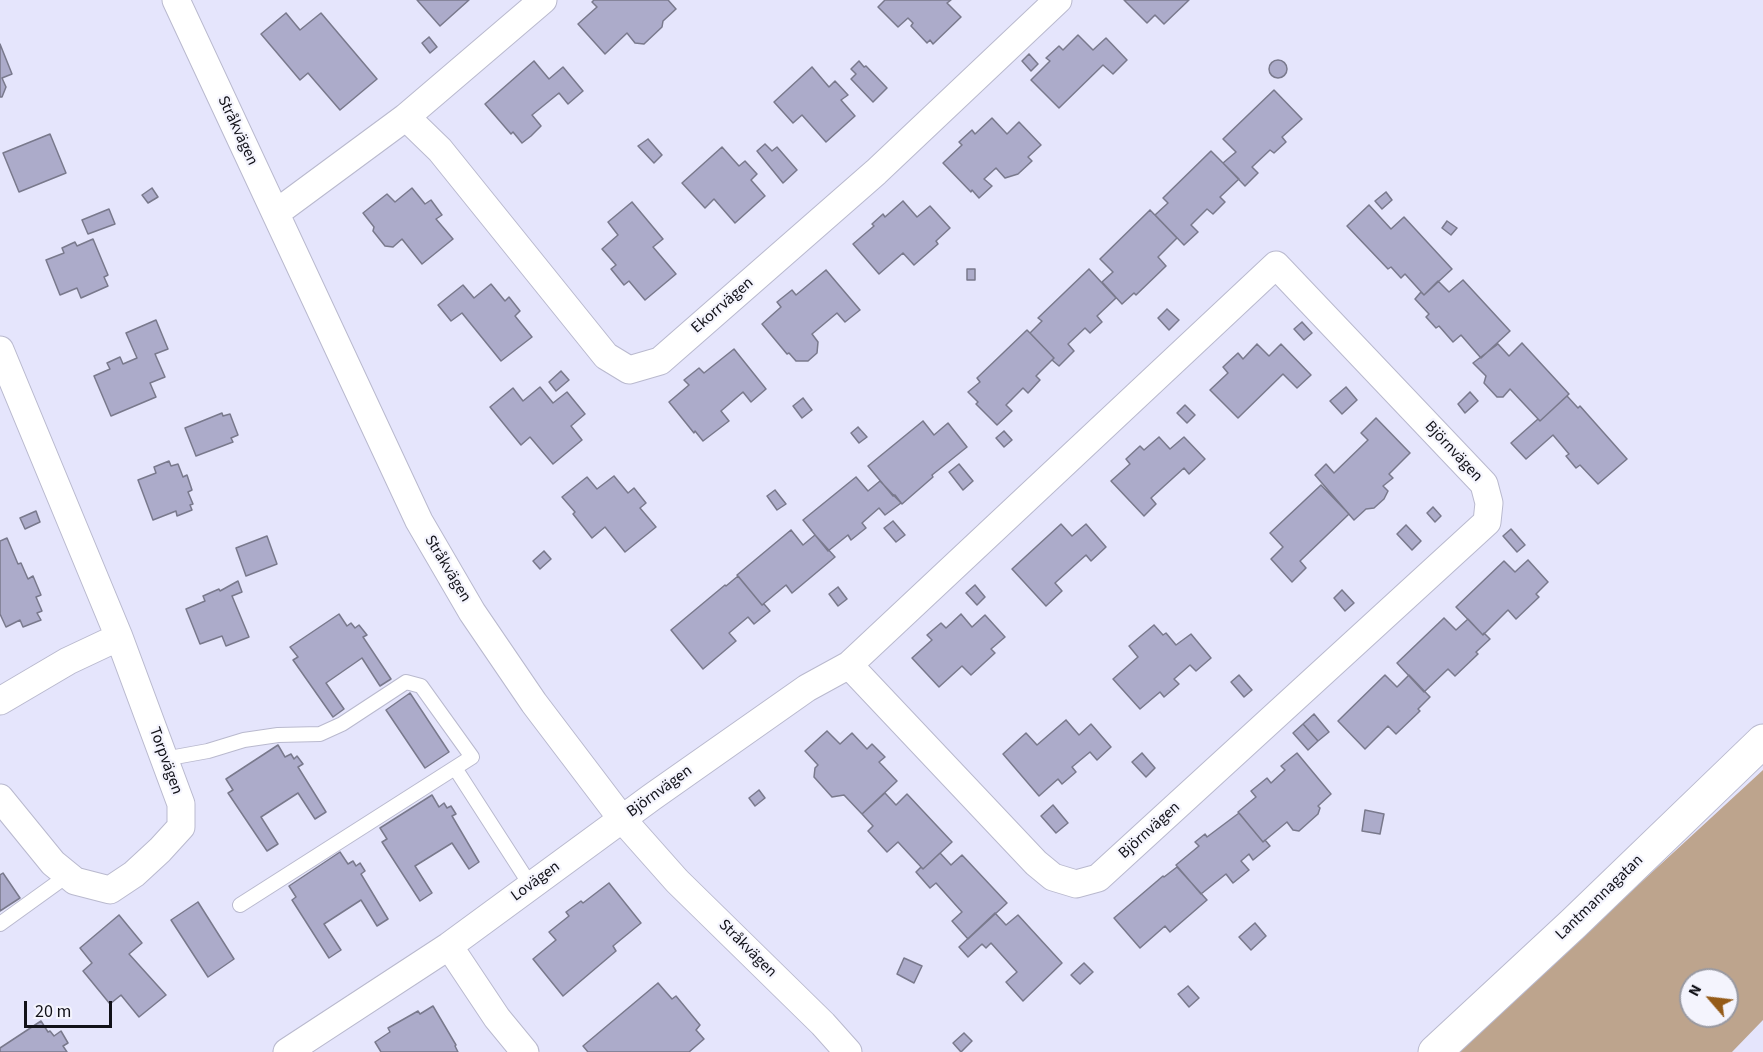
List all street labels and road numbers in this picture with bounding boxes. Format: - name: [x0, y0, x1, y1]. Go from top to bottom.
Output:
- street label: Stråkvägen: [213, 93, 261, 169]
- street label: Ekorrvägen: [688, 274, 758, 338]
- street label: Björnvägen: [1420, 418, 1486, 486]
- street label: Stråkvägen: [420, 532, 474, 606]
- street label: Torpvägen: [144, 725, 186, 797]
- street label: Björnvägen: [624, 762, 696, 822]
- street label: Björnvägen: [1115, 798, 1185, 864]
- street label: Lantmannagatan: [1552, 851, 1648, 945]
- street label: Lovägen: [508, 858, 564, 906]
- street label: Stråkvägen: [714, 916, 780, 982]

